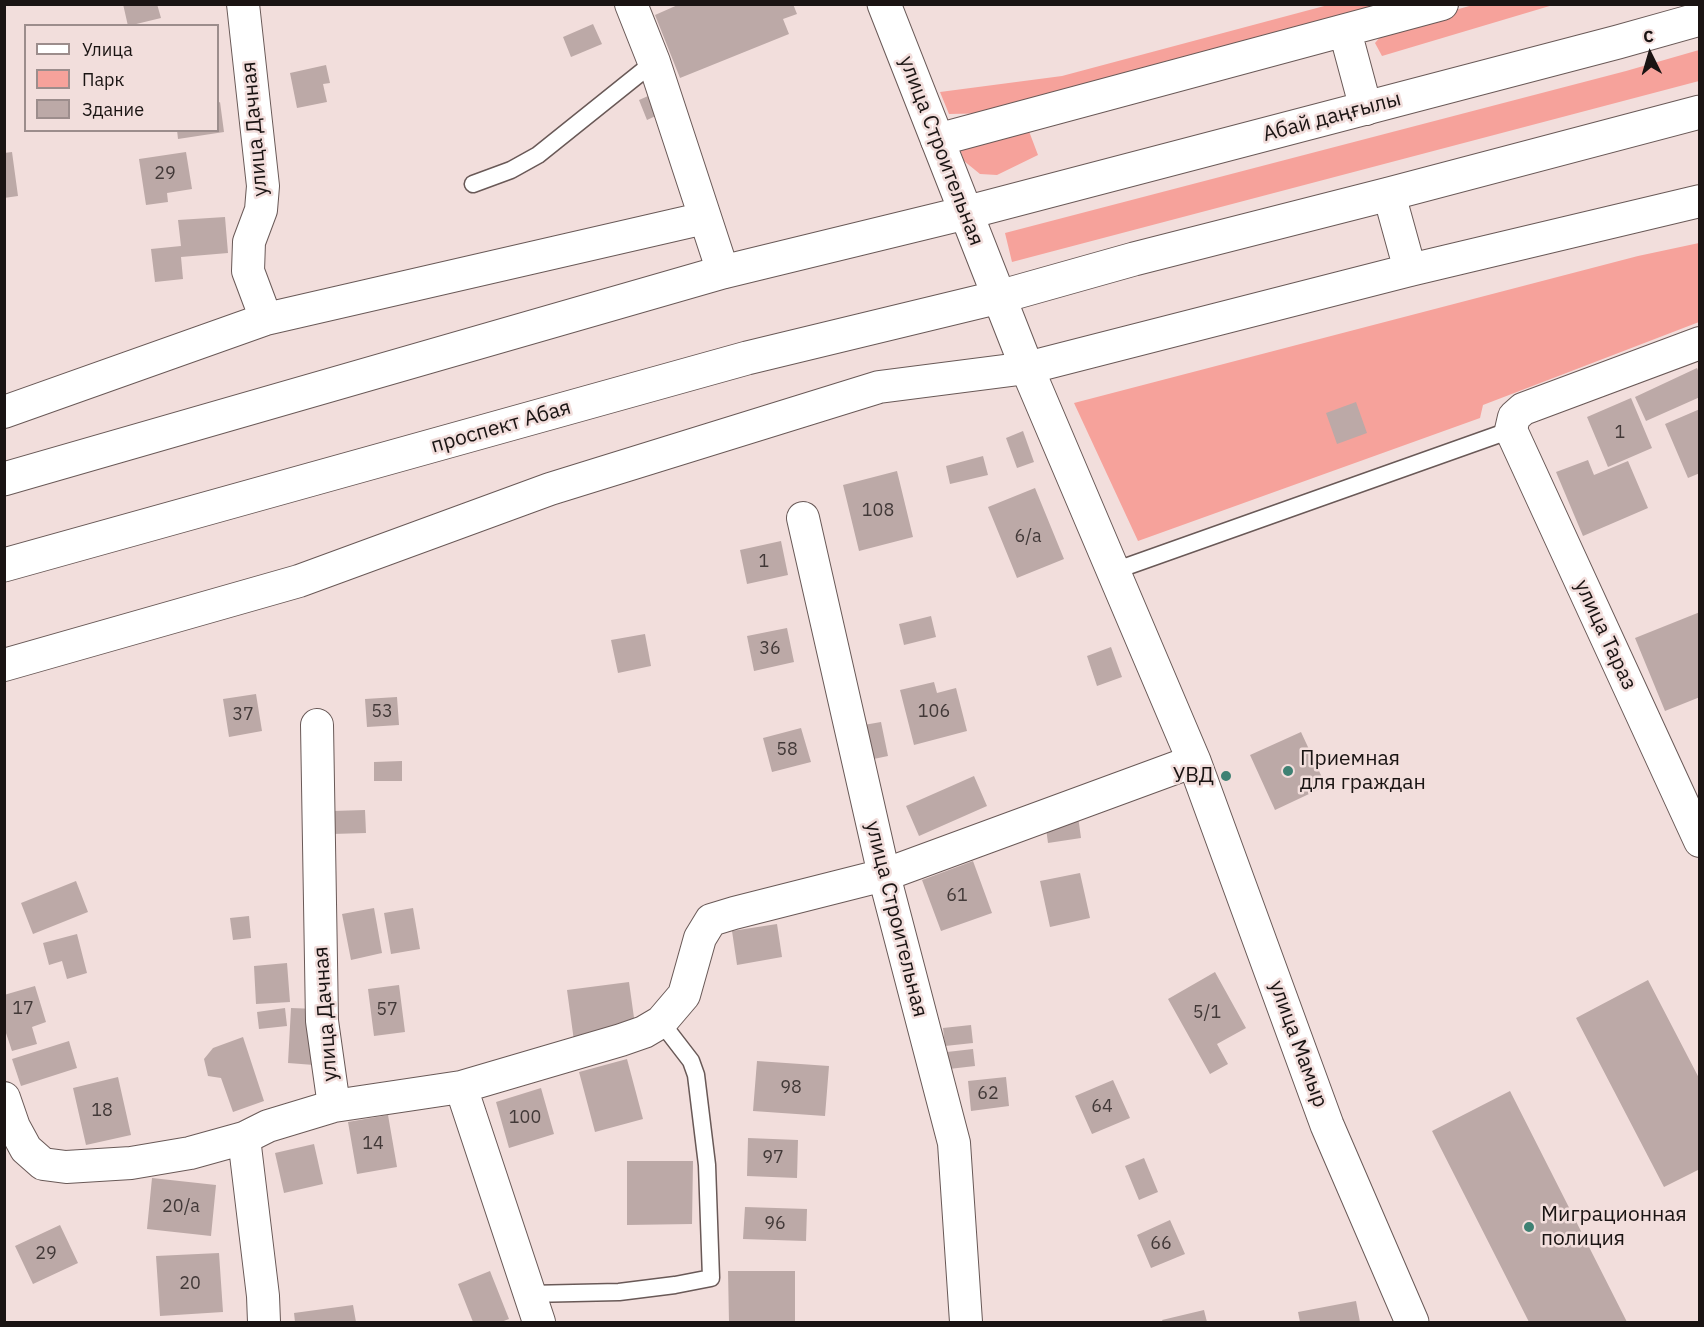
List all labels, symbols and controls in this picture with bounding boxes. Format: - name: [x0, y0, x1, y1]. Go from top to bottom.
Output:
- legend: [24, 24, 219, 132]
- north arrow: [1620, 24, 1680, 84]
- text: С: [1642, 26, 1654, 46]
- text: Улица: [82, 38, 133, 61]
- street label: улица Строительная: [893, 53, 989, 249]
- street label: улица Дачная: [237, 60, 273, 198]
- text: Парк: [82, 68, 124, 91]
- street label: Абай даңғылы: [1260, 86, 1404, 148]
- text: Здание: [82, 98, 144, 121]
- house number: 29: [154, 163, 176, 185]
- street label: проспект Абая: [428, 395, 574, 459]
- house number: 1: [1615, 422, 1625, 444]
- house number: 108: [862, 500, 894, 522]
- house number: 6/а: [1014, 526, 1042, 548]
- house number: 1: [759, 551, 769, 573]
- street label: улица Тараз: [1568, 576, 1642, 694]
- house number: 36: [759, 638, 781, 660]
- house number: 53: [371, 701, 393, 723]
- house number: 106: [918, 701, 950, 723]
- house number: 37: [232, 704, 254, 726]
- house number: 58: [776, 739, 798, 761]
- place label: Приемная для граждан: [1300, 746, 1426, 796]
- place label: УВД: [1173, 763, 1214, 789]
- marker: Приемная для граждан: [1281, 764, 1295, 778]
- marker: УВД: [1219, 769, 1233, 783]
- street label: улица Строительная: [859, 818, 933, 1020]
- house number: 61: [946, 885, 968, 907]
- street label: улица Дачная: [309, 946, 343, 1082]
- street label: улица Мамыр: [1263, 977, 1333, 1111]
- house number: 17: [12, 998, 34, 1020]
- house number: 57: [376, 999, 398, 1021]
- house number: 5/1: [1193, 1002, 1221, 1024]
- house number: 98: [780, 1077, 802, 1099]
- house number: 62: [977, 1083, 999, 1105]
- house number: 64: [1091, 1096, 1113, 1118]
- house number: 18: [91, 1100, 113, 1122]
- house number: 100: [509, 1107, 541, 1129]
- house number: 14: [362, 1133, 384, 1155]
- house number: 97: [762, 1147, 784, 1169]
- house number: 20/а: [162, 1196, 200, 1218]
- place label: Миграционная полиция: [1541, 1202, 1687, 1252]
- house number: 96: [764, 1213, 786, 1235]
- marker: Миграционная полиция: [1522, 1220, 1536, 1234]
- house number: 66: [1150, 1233, 1172, 1255]
- house number: 29: [35, 1243, 57, 1265]
- house number: 20: [179, 1273, 201, 1295]

